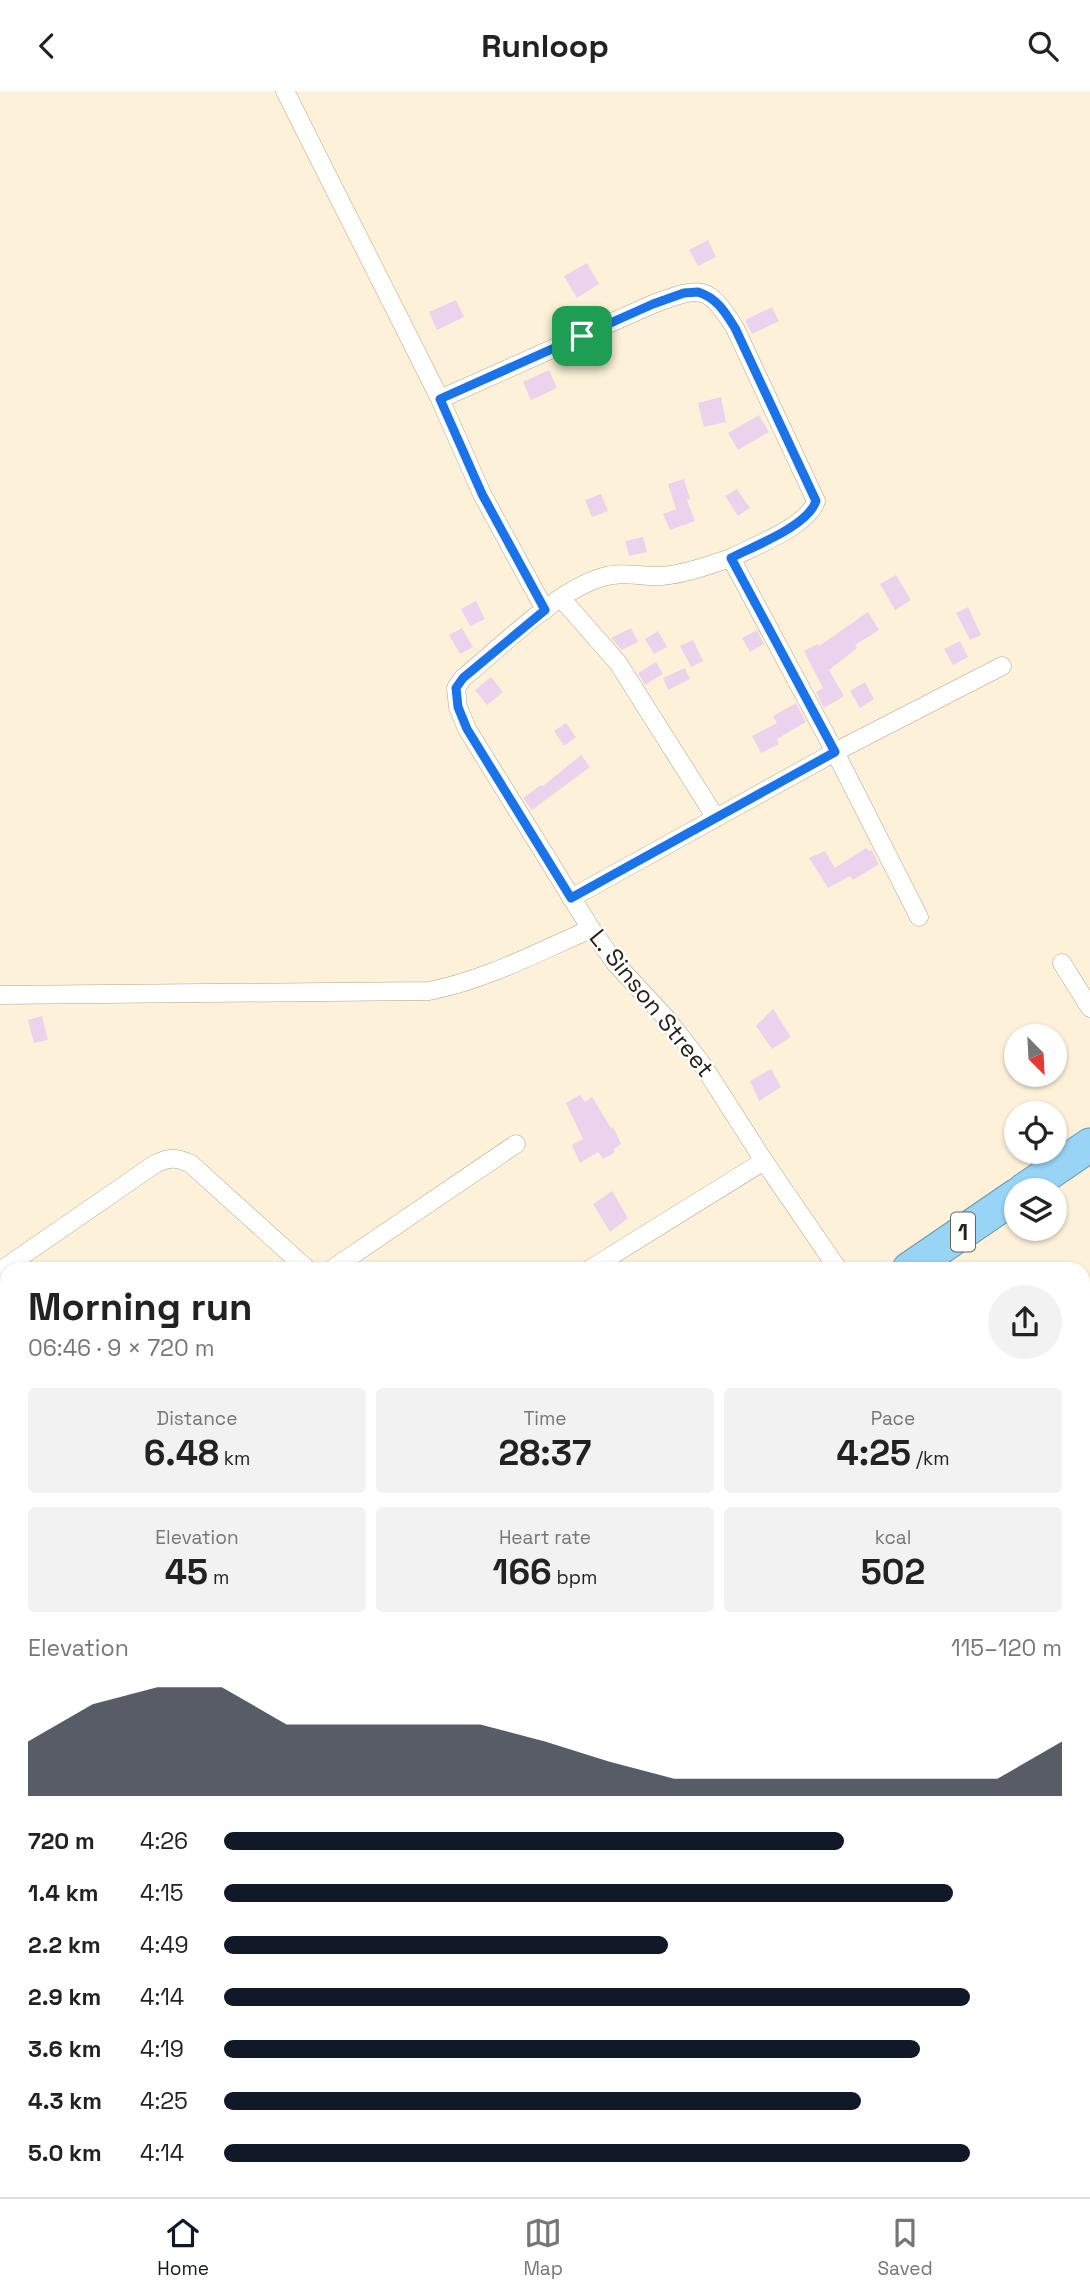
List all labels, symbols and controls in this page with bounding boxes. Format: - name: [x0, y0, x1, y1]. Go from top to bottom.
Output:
- text: Runloop: [481, 26, 609, 66]
- icon: back: [28, 27, 66, 65]
- icon: search: [1024, 27, 1062, 65]
- pin: [552, 306, 612, 366]
- icon: arrive: [563, 317, 601, 355]
- street label: L. Sinson Street: [583, 923, 721, 1083]
- north arrow: [1004, 1024, 1068, 1087]
- map controls: [1004, 1024, 1067, 1241]
- button: locate: [1004, 1101, 1067, 1164]
- button: layers: [1004, 1178, 1067, 1241]
- road number: 1: [951, 1213, 975, 1251]
- text: Morning run: [28, 1283, 253, 1331]
- button: share: [988, 1285, 1062, 1359]
- text: 06:46 · 9 × 720 m: [28, 1333, 214, 1363]
- text: Distance: [157, 1406, 237, 1431]
- text: Time: [523, 1406, 567, 1431]
- text: Pace: [871, 1406, 915, 1431]
- text: 6.48: [144, 1431, 219, 1475]
- text: 28:37: [499, 1431, 591, 1475]
- text: 4:25: [837, 1431, 911, 1475]
- text: km: [219, 1446, 250, 1471]
- text: /km: [911, 1446, 949, 1471]
- text: Elevation: [155, 1525, 239, 1550]
- text: Heart rate: [499, 1525, 591, 1550]
- text: kcal: [875, 1525, 911, 1550]
- text: 45: [165, 1550, 208, 1594]
- text: 166: [493, 1550, 552, 1594]
- text: 502: [861, 1550, 925, 1594]
- text: m: [208, 1565, 229, 1590]
- text: bpm: [552, 1565, 597, 1590]
- text: Elevation: [28, 1633, 129, 1663]
- text: 115–120 m: [951, 1633, 1062, 1663]
- text: 720 m: [28, 1826, 95, 1856]
- text: 4:26: [140, 1826, 188, 1856]
- text: 1.4 km: [28, 1878, 98, 1908]
- text: 4:15: [140, 1878, 184, 1908]
- text: 2.2 km: [28, 1930, 101, 1960]
- text: 4:49: [140, 1930, 189, 1960]
- text: 2.9 km: [28, 1982, 101, 2012]
- text: 4:14: [140, 1982, 184, 2012]
- text: 3.6 km: [28, 2034, 101, 2064]
- text: 4:19: [140, 2034, 184, 2064]
- text: 4.3 km: [28, 2086, 102, 2116]
- text: 4:25: [140, 2086, 188, 2116]
- text: 5.0 km: [28, 2138, 102, 2168]
- text: 4:14: [140, 2138, 184, 2168]
- tab: Home: [157, 2214, 209, 2281]
- tab: Map: [523, 2214, 563, 2281]
- tab: Saved: [877, 2214, 933, 2281]

